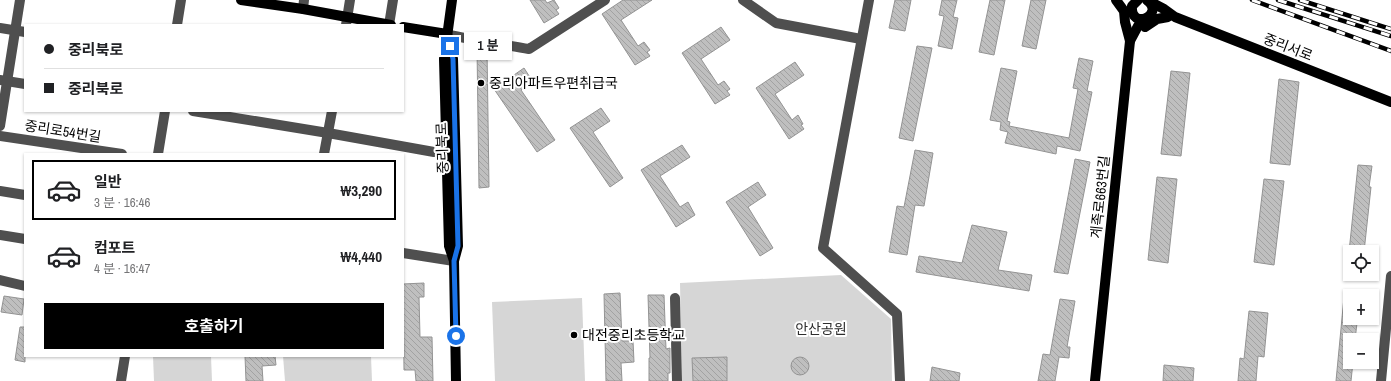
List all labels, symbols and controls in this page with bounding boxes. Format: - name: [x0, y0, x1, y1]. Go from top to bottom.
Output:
- street label: 중리서로: [1261, 29, 1315, 65]
- callout: 1 분: [464, 32, 512, 60]
- route end: [441, 37, 459, 55]
- text: 1 분: [478, 37, 498, 54]
- text: 중리북로: [68, 39, 123, 60]
- place label: 중리아파트우편취급국: [489, 74, 618, 92]
- text: 중리북로: [68, 78, 123, 99]
- marker: 중리아파트우편취급국: [476, 78, 486, 88]
- street label: 중리로54번길: [23, 116, 103, 146]
- street label: 중리북로: [432, 122, 452, 174]
- street label: 계족로663번길: [1087, 155, 1113, 239]
- text: 일반: [94, 171, 122, 192]
- icon: car: [46, 172, 82, 208]
- text: ₩3,290: [341, 180, 382, 201]
- text: 3 분 · 16:46: [94, 194, 150, 211]
- text: 컴포트: [94, 237, 135, 258]
- icon: car: [46, 238, 82, 274]
- map controls: [1343, 245, 1379, 369]
- button: locate: [1343, 245, 1379, 281]
- text: ₩4,440: [341, 246, 382, 267]
- text: 4 분 · 16:47: [94, 260, 150, 277]
- button: +: [1343, 289, 1379, 325]
- button: 호출하기: [44, 303, 384, 349]
- park label: 안산공원: [795, 320, 847, 338]
- place label: 대전중리초등학교: [582, 326, 685, 344]
- route start: [447, 327, 465, 345]
- marker: 대전중리초등학교: [569, 330, 579, 340]
- button: −: [1343, 333, 1379, 369]

